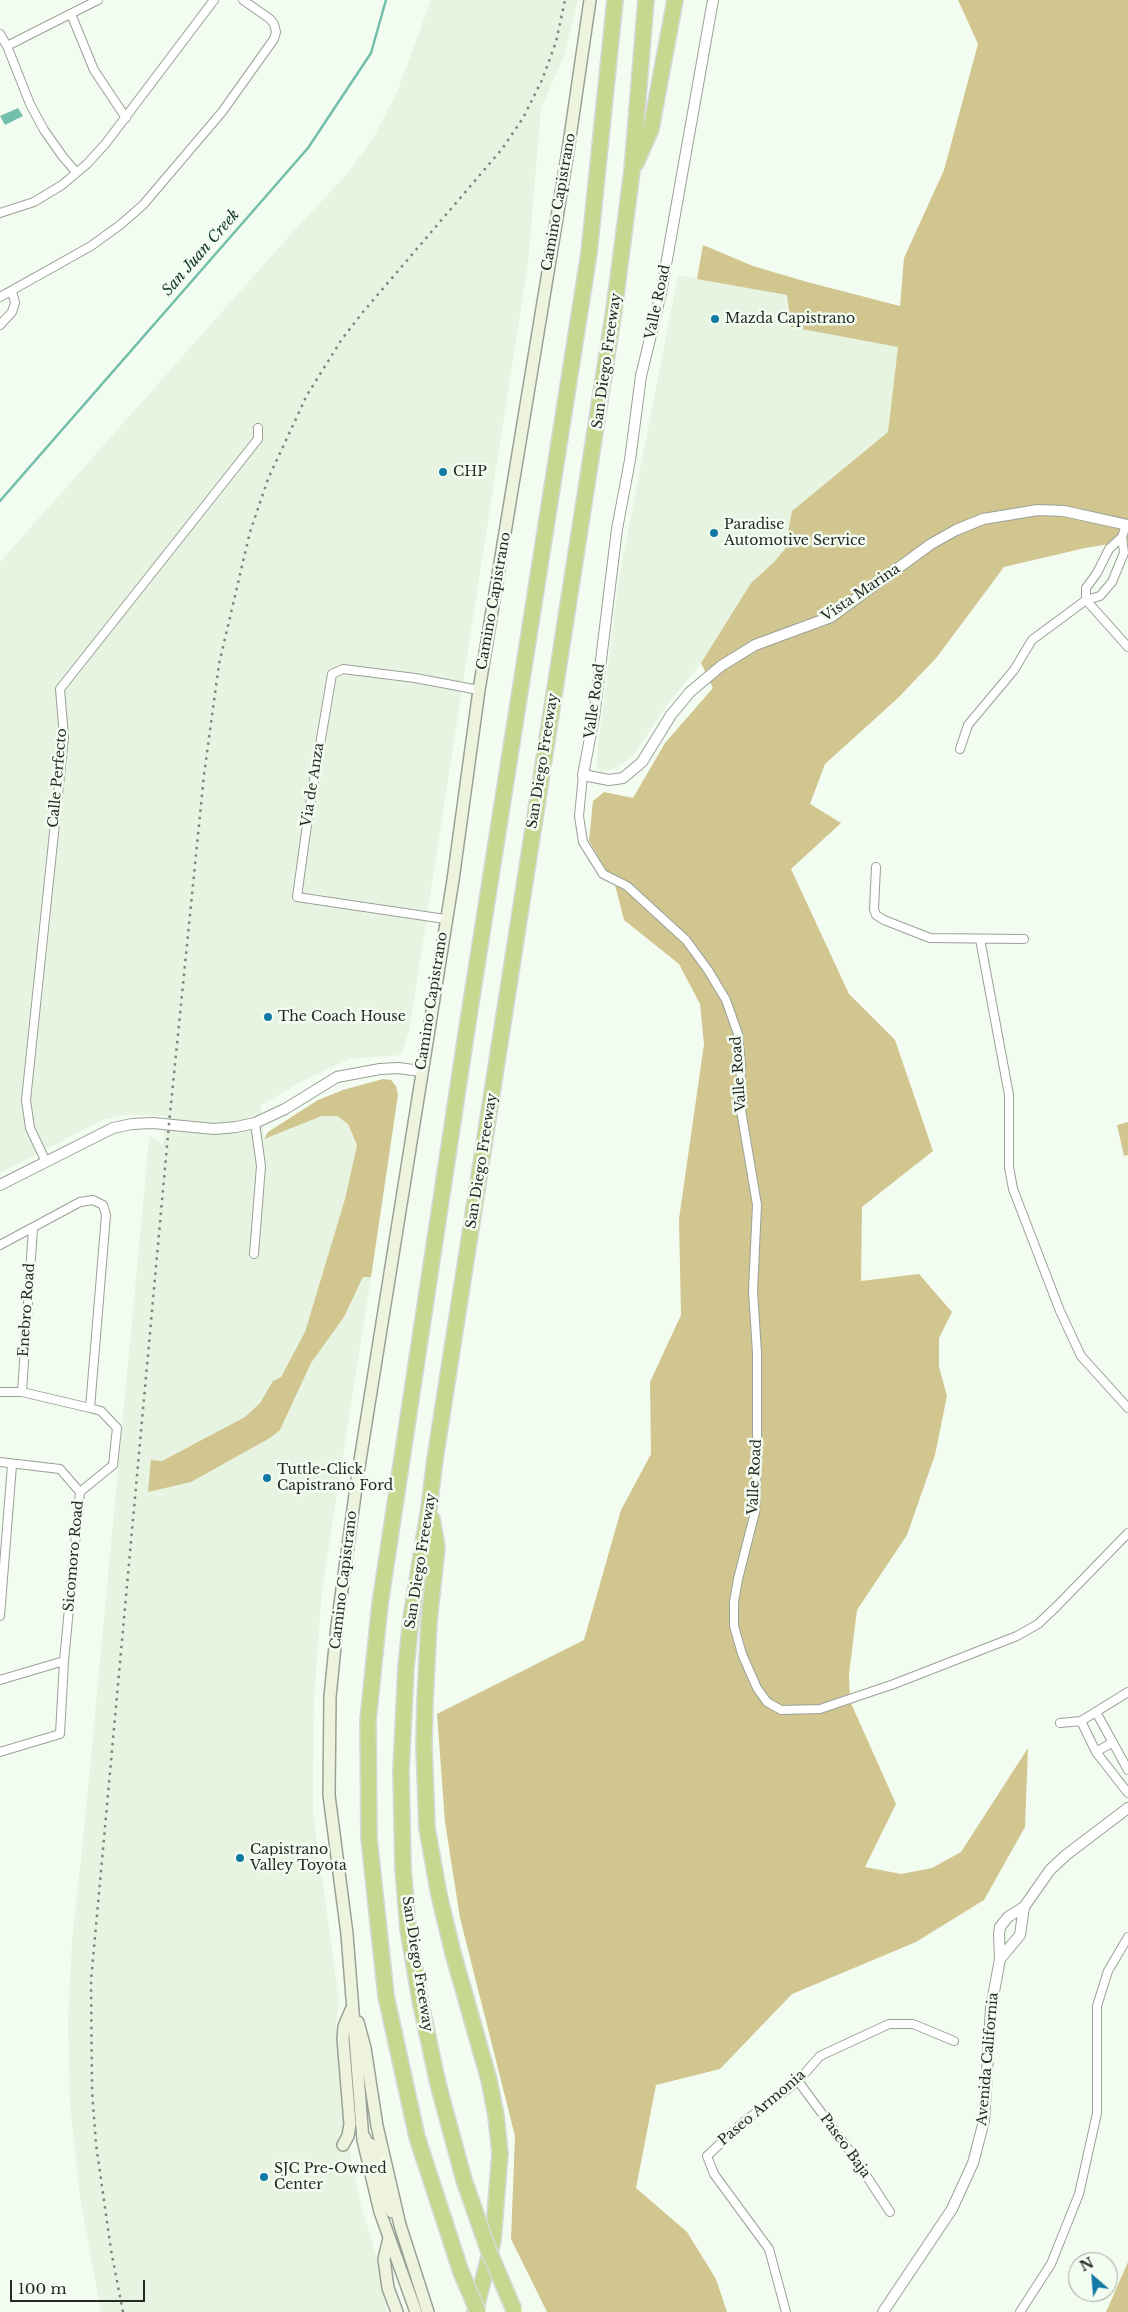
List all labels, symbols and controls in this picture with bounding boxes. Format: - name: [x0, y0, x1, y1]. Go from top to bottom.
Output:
- street label: Camino Capistrano: [539, 132, 579, 272]
- water label: San Juan Creek: [159, 206, 243, 300]
- street label: Valle Road: [642, 263, 674, 341]
- street label: San Diego Freeway: [589, 292, 625, 430]
- place label: Mazda Capistrano: [725, 311, 855, 327]
- marker: Mazda Capistrano: [709, 313, 721, 325]
- place label: CHP: [453, 464, 487, 480]
- marker: CHP: [437, 466, 449, 478]
- place label: Paradise Automotive Service: [724, 517, 865, 550]
- marker: Paradise Automotive Service: [708, 527, 720, 539]
- street label: Camino Capistrano: [474, 531, 514, 671]
- street label: Vista Marina: [819, 561, 903, 625]
- street label: Valle Road: [581, 662, 609, 740]
- street label: San Diego Freeway: [524, 692, 562, 830]
- street label: Calle Perfecto: [45, 728, 71, 828]
- street label: Via de Anza: [298, 742, 328, 828]
- street label: Camino Capistrano: [413, 931, 451, 1071]
- place label: The Coach House: [278, 1009, 406, 1025]
- marker: The Coach House: [262, 1011, 274, 1023]
- street label: Valle Road: [728, 1036, 750, 1112]
- street label: San Diego Freeway: [463, 1092, 501, 1230]
- street label: Enebro Road: [15, 1263, 39, 1357]
- street label: Valle Road: [745, 1439, 765, 1515]
- place label: Tuttle-Click Capistrano Ford: [277, 1462, 393, 1494]
- marker: Tuttle-Click Capistrano Ford: [261, 1472, 273, 1484]
- street label: San Diego Freeway: [402, 1492, 440, 1630]
- street label: Sicomoro Road: [61, 1500, 87, 1612]
- street label: Camino Capistrano: [327, 1510, 361, 1650]
- place label: Capistrano Valley Toyota: [250, 1842, 347, 1874]
- marker: Capistrano Valley Toyota: [234, 1852, 246, 1864]
- street label: San Diego Freeway: [398, 1895, 436, 2033]
- street label: Avenida California: [974, 1992, 1002, 2126]
- street label: Paseo Armonia: [715, 2067, 809, 2149]
- street label: Paseo Baja: [816, 2111, 874, 2181]
- place label: SJC Pre-Owned Center: [274, 2161, 387, 2194]
- marker: SJC Pre-Owned Center: [258, 2171, 270, 2183]
- north arrow: [1068, 2252, 1118, 2302]
- text: N: [1077, 2254, 1097, 2276]
- scale bar: [12, 2270, 148, 2302]
- text: 100 m: [18, 2279, 67, 2298]

